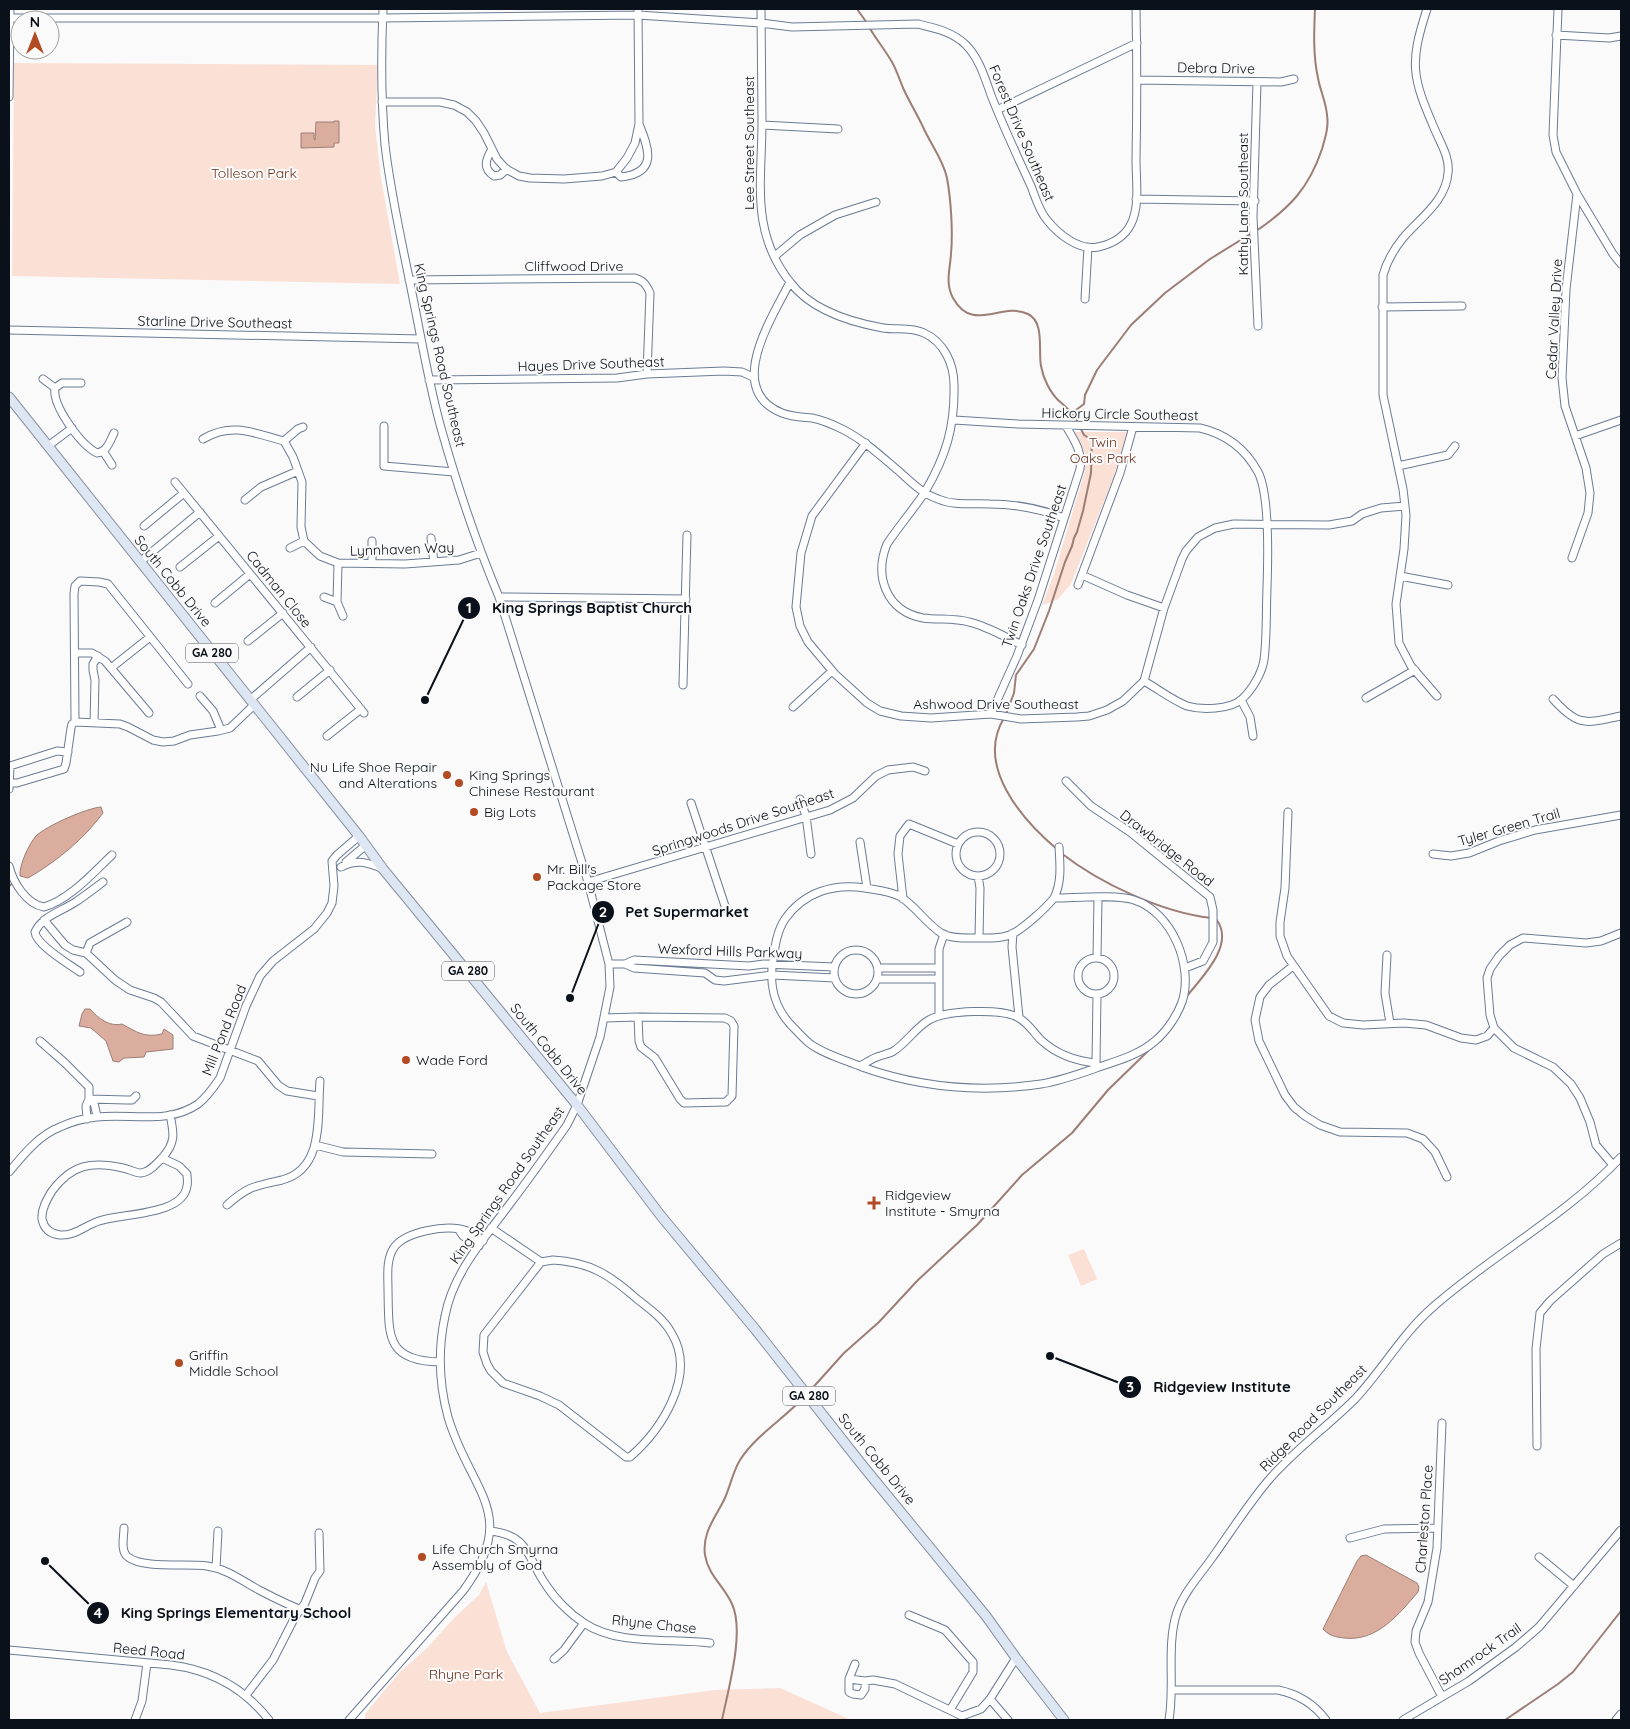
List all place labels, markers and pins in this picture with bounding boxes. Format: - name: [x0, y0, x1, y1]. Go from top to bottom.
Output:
- callout: King Springs Baptist Church: [457, 593, 701, 623]
- place label: Nu Life Shoe Repair and Alterations: [310, 758, 438, 792]
- place label: King Springs Chinese Restaurant: [469, 766, 595, 800]
- marker: Nu Life Shoe Repair and Alterations: [441, 769, 453, 781]
- marker: King Springs Chinese Restaurant: [453, 777, 465, 789]
- place label: Big Lots: [484, 803, 536, 821]
- marker: Big Lots: [468, 806, 480, 818]
- place label: Mr. Bill's Package Store: [547, 860, 641, 894]
- marker: Mr. Bill's Package Store: [531, 871, 543, 883]
- callout: Pet Supermarket: [590, 897, 759, 927]
- place label: Wade Ford: [416, 1051, 488, 1069]
- marker: Wade Ford: [400, 1054, 412, 1066]
- place label: Ridgeview Institute - Smyrna: [885, 1186, 1000, 1220]
- marker: Ridgeview Institute - Smyrna: [867, 1196, 881, 1210]
- place label: Griffin Middle School: [189, 1346, 279, 1380]
- marker: Griffin Middle School: [173, 1357, 185, 1369]
- callout: Ridgeview Institute: [1118, 1372, 1301, 1402]
- place label: Life Church Smyrna Assembly of God: [432, 1540, 558, 1574]
- marker: Life Church Smyrna Assembly of God: [416, 1551, 428, 1563]
- callout: King Springs Elementary School: [86, 1598, 361, 1628]

